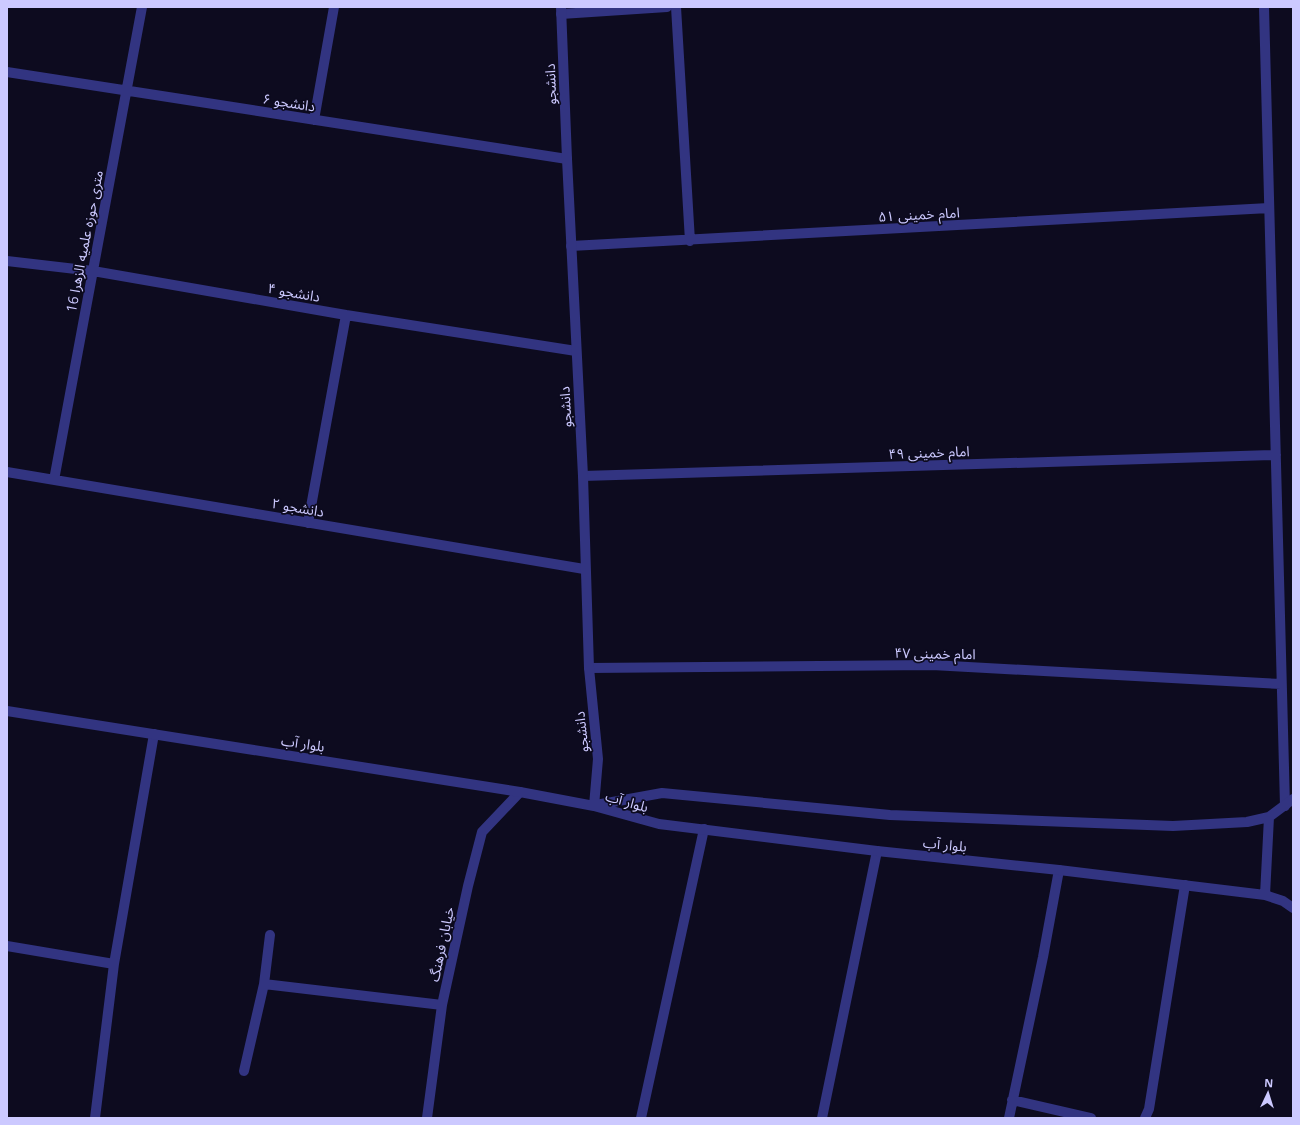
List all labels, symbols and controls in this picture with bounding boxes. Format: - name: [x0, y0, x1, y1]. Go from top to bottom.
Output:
- street label: دانشجو: [540, 63, 560, 105]
- street label: دانشجو ۶: [261, 88, 317, 116]
- street label: 16 متری حوزه علمیه الزهرا: [61, 168, 107, 314]
- street label: امام خمینی ۵۱: [878, 202, 960, 228]
- street label: دانشجو ۴: [266, 278, 322, 306]
- street label: دانشجو: [554, 386, 576, 428]
- street label: امام خمینی ۴۹: [888, 441, 970, 465]
- street label: دانشجو ۲: [270, 493, 326, 521]
- street label: امام خمینی ۴۷: [894, 643, 976, 665]
- street label: دانشجو: [569, 710, 593, 753]
- street label: بلوار آب: [280, 730, 326, 756]
- street label: بلوار آب: [603, 786, 651, 816]
- street label: بلوار آب: [922, 832, 968, 856]
- street label: خیابان فرهنگ: [424, 905, 458, 983]
- north arrow: [1248, 1073, 1288, 1113]
- text: N: [1264, 1075, 1274, 1090]

